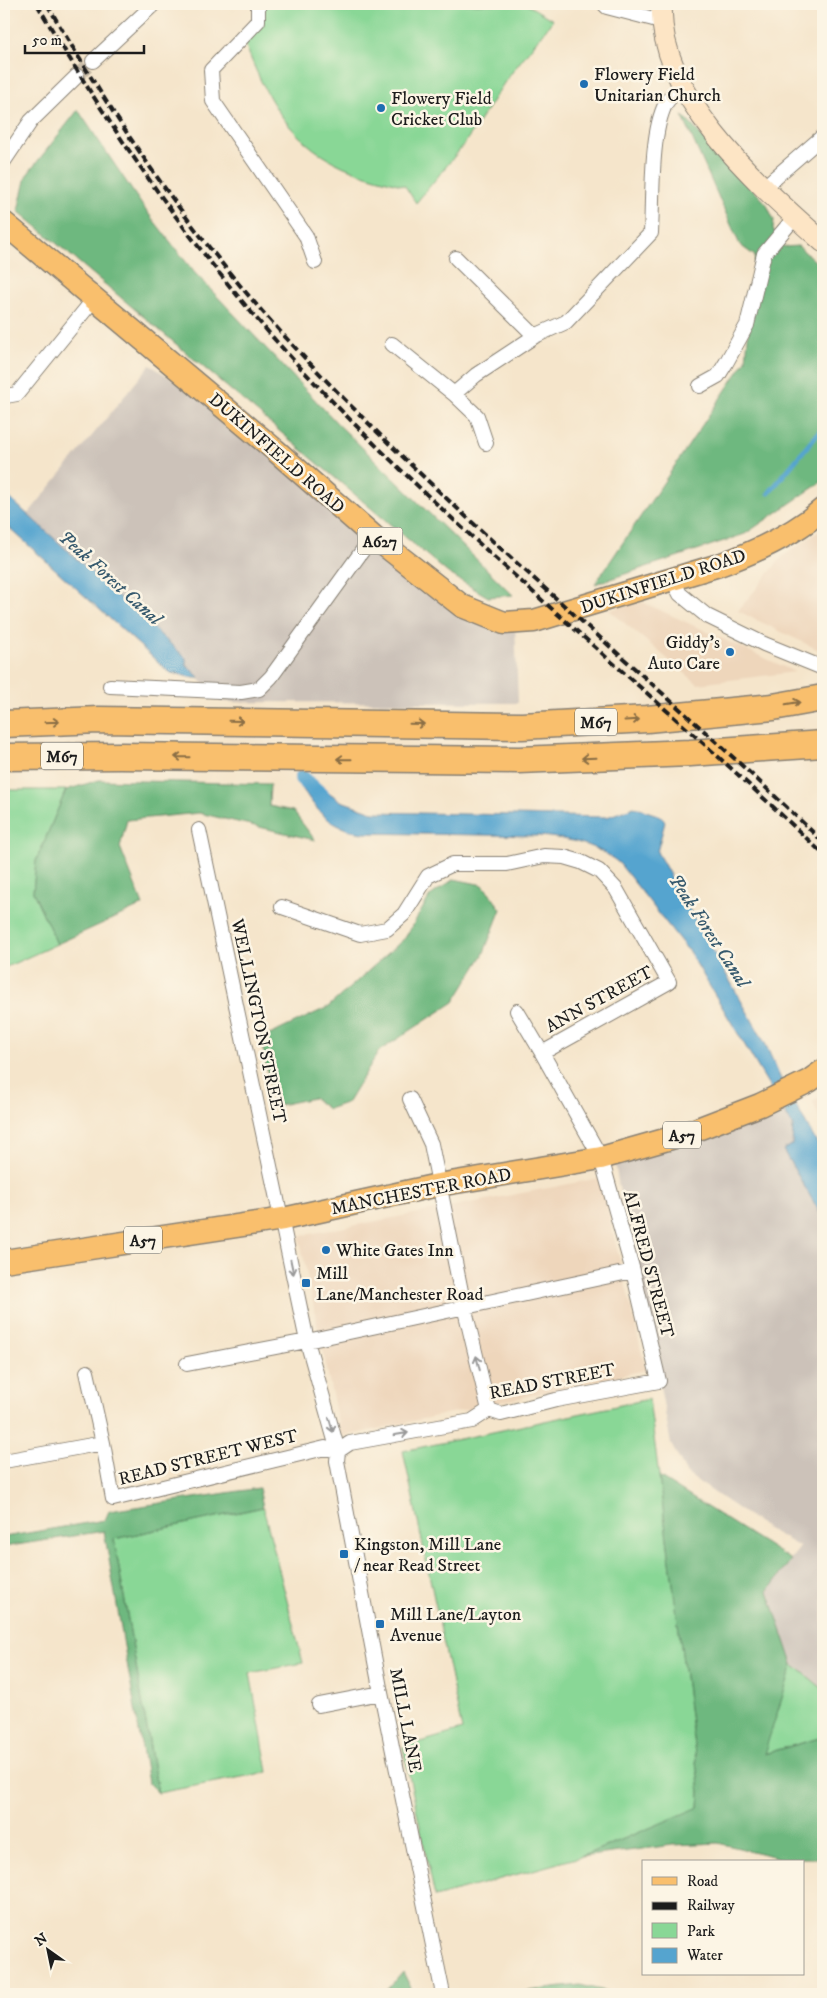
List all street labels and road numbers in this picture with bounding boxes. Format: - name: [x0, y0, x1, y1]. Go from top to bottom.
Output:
- street label: DUKINFIELD ROAD: [204, 389, 349, 519]
- road number: A627: [358, 528, 402, 554]
- street label: DUKINFIELD ROAD: [578, 545, 749, 619]
- road number: M67: [575, 709, 617, 736]
- road number: M67: [41, 742, 83, 769]
- street label: WELLINGTON STREET: [225, 916, 291, 1126]
- street label: ANN STREET: [542, 961, 657, 1038]
- road number: A57: [663, 1122, 701, 1148]
- street label: MANCHESTER ROAD: [329, 1164, 513, 1220]
- street label: ALFRED STREET: [618, 1188, 678, 1341]
- road number: A57: [124, 1226, 162, 1254]
- street label: READ STREET: [487, 1359, 617, 1405]
- street label: READ STREET WEST: [116, 1425, 300, 1491]
- street label: MILL LANE: [384, 1666, 426, 1775]

